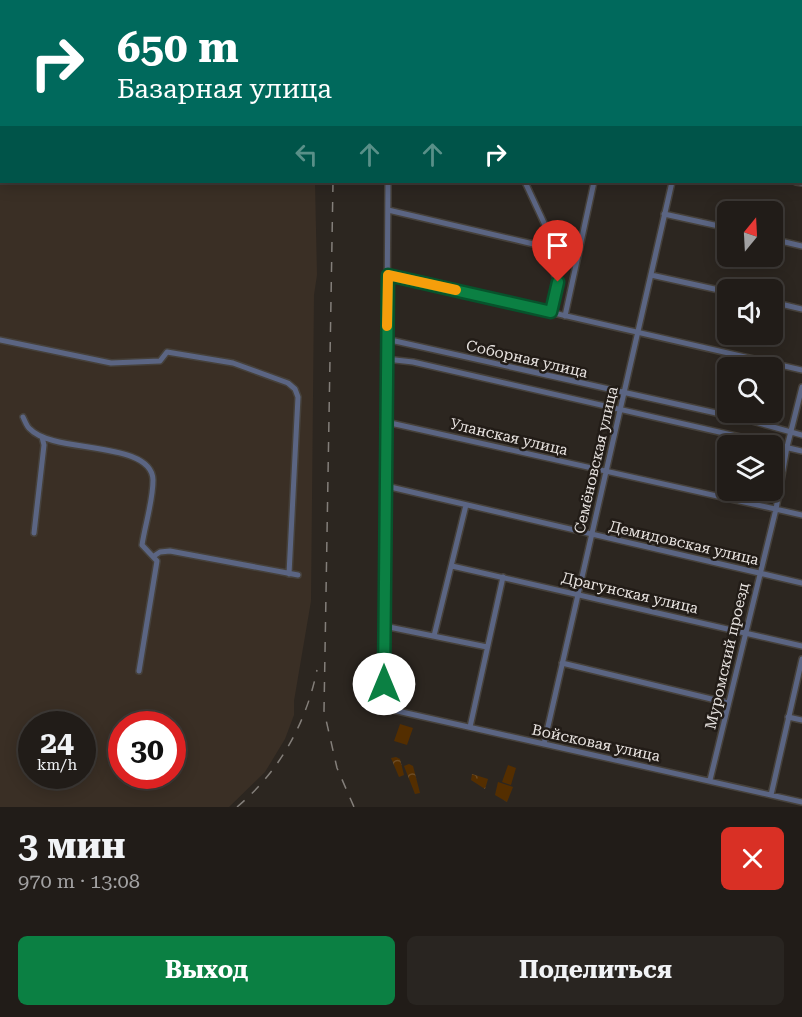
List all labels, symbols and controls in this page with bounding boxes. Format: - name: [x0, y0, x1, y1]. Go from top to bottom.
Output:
- text: 650 m: [117, 23, 239, 72]
- icon: right: [18, 24, 96, 102]
- text: Базарная улица: [117, 73, 332, 105]
- icon: left: [290, 138, 323, 171]
- icon: ahead: [353, 138, 386, 171]
- icon: ahead: [416, 138, 449, 171]
- icon: right: [479, 138, 512, 171]
- north arrow: [717, 201, 783, 267]
- map controls: [717, 201, 783, 501]
- pin: [532, 220, 583, 282]
- icon: arrive: [541, 229, 574, 262]
- button: sound: [717, 279, 783, 345]
- street label: Соборная улица: [464, 336, 590, 382]
- button: search: [717, 357, 783, 423]
- street label: Семёновская улица: [570, 385, 622, 535]
- street label: Уланская улица: [448, 415, 570, 459]
- button: layers: [717, 435, 783, 501]
- street label: Демидовская улица: [607, 517, 761, 569]
- street label: Драгунская улица: [560, 569, 700, 617]
- street label: Муромский проезд: [701, 580, 753, 731]
- position arrow: [352, 652, 416, 716]
- speed limit sign: 30: [108, 711, 186, 789]
- street label: Войсковая улица: [530, 721, 662, 765]
- text: 24: [40, 725, 74, 760]
- text: km/h: [37, 756, 77, 774]
- text: 3 мин: [18, 825, 126, 867]
- button: close: [721, 827, 784, 890]
- text: 970 m · 13:08: [18, 869, 140, 893]
- button: Выход: [18, 936, 395, 1005]
- button: Поделиться: [407, 936, 784, 1005]

